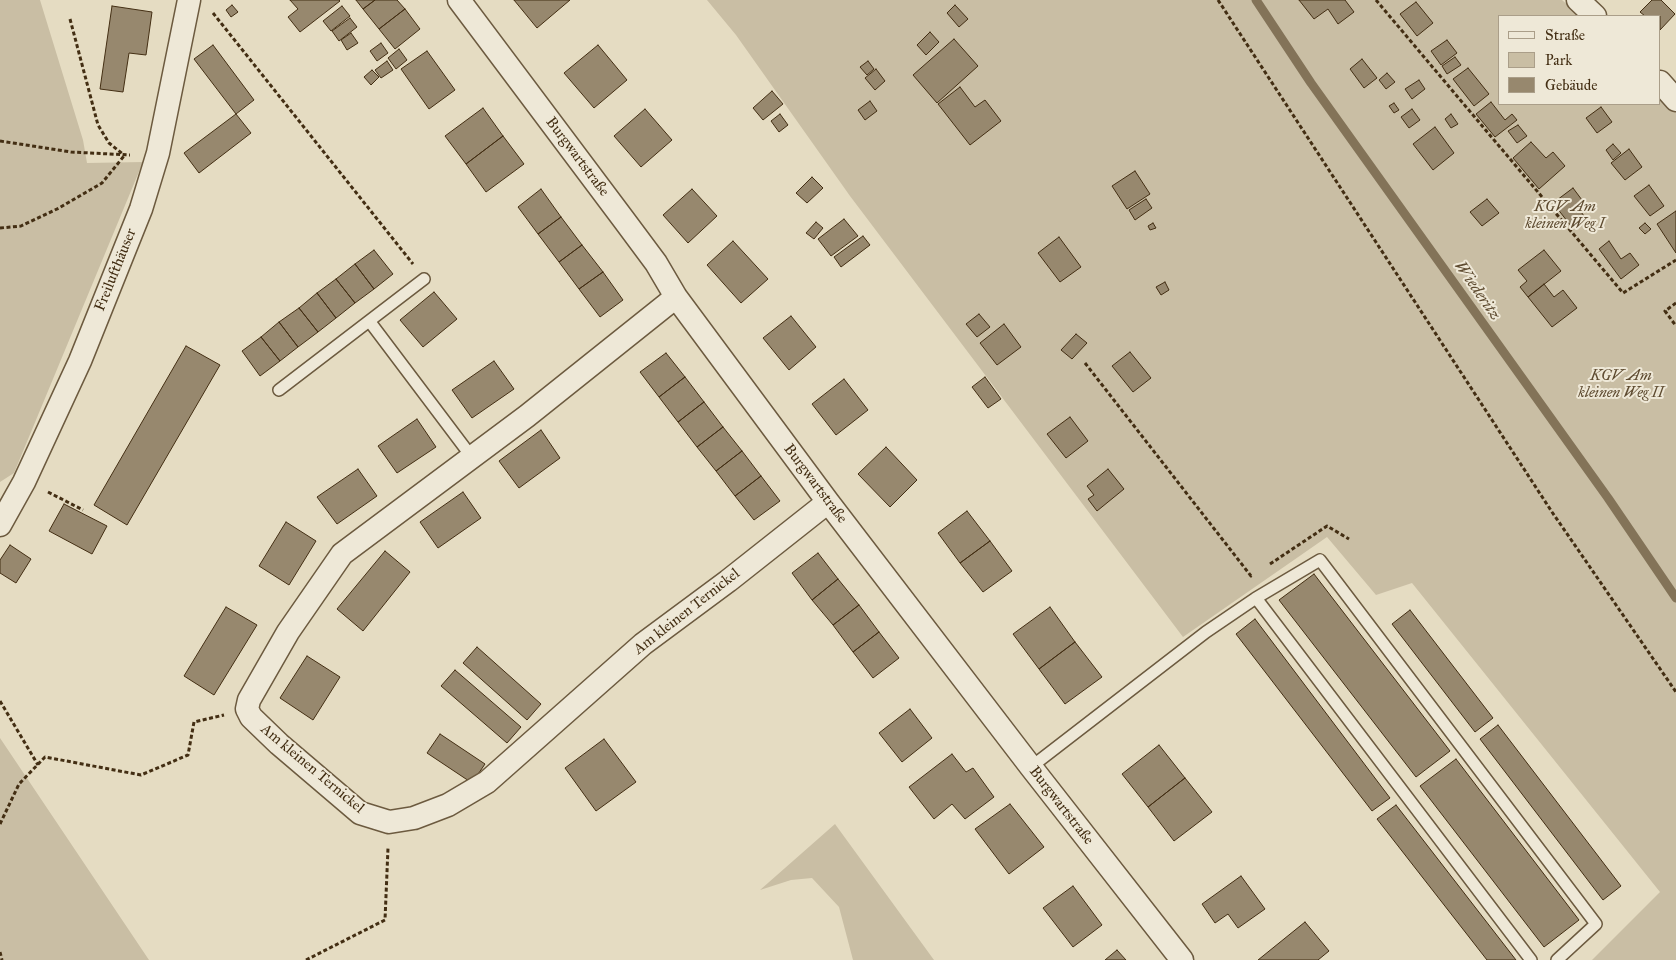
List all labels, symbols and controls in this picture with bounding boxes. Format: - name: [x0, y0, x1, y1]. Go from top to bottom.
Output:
- legend: [1498, 15, 1661, 105]
- text: Straße: [1545, 26, 1585, 44]
- text: Park: [1545, 51, 1572, 69]
- text: Gebäude: [1545, 76, 1598, 94]
- street label: Burgwartstraße: [541, 114, 613, 200]
- park label: KGV Am kleinen Weg I: [1525, 198, 1605, 233]
- street label: Freilufthäuser: [91, 226, 141, 314]
- water label: Wiederitz: [1450, 258, 1504, 324]
- park label: KGV Am kleinen Weg II: [1578, 367, 1664, 402]
- street label: Burgwartstraße: [779, 441, 851, 527]
- street label: Am kleinen Ternickel: [630, 565, 744, 659]
- street label: Am kleinen Ternickel: [257, 720, 367, 818]
- street label: Burgwartstraße: [1025, 763, 1097, 849]

